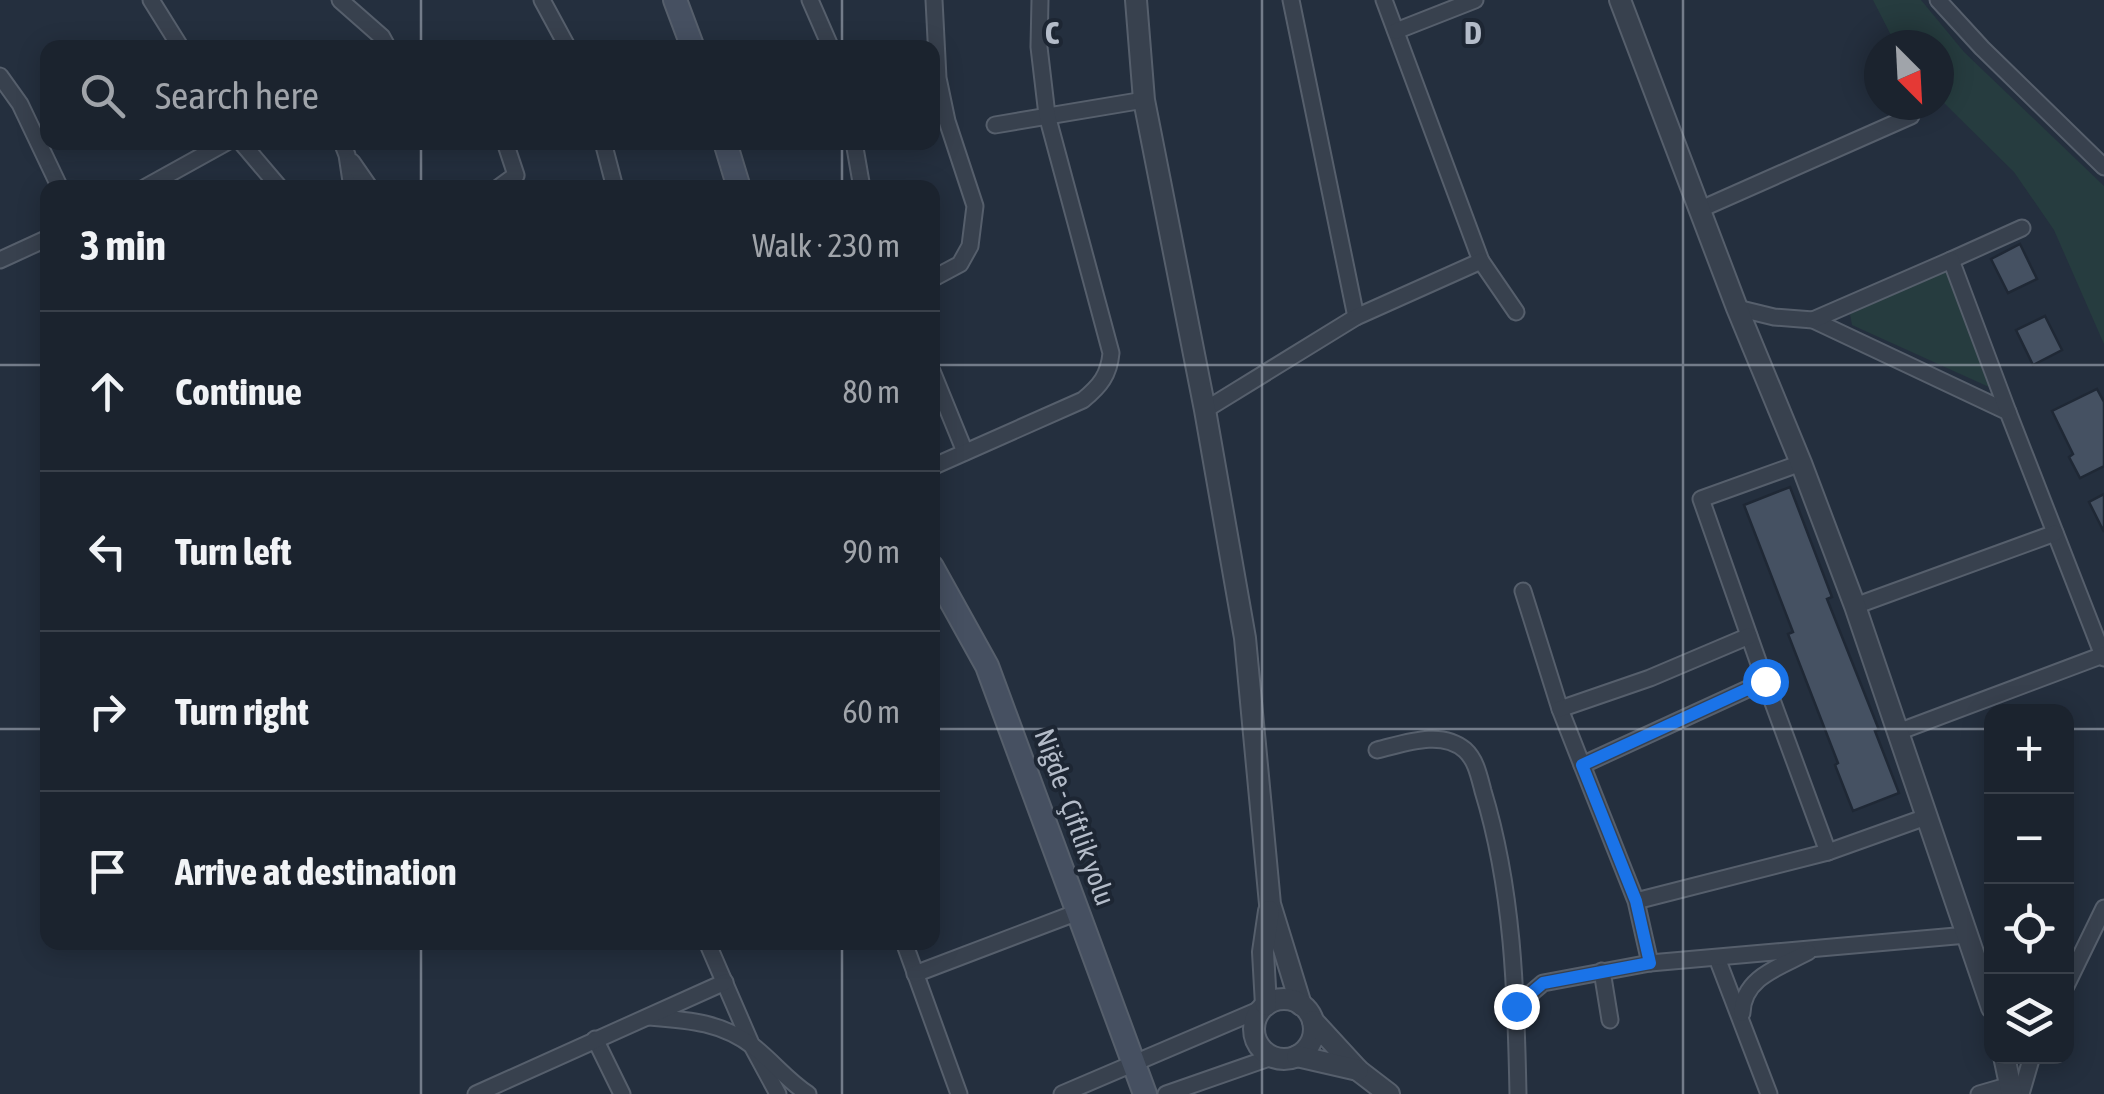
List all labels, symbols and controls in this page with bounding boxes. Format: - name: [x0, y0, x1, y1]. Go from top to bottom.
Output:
- text: C: [1045, 14, 1060, 51]
- text: D: [1464, 14, 1482, 51]
- north arrow: [1864, 30, 1954, 120]
- search box: [40, 40, 940, 150]
- icon: search: [75, 68, 130, 123]
- text: Search here: [155, 74, 319, 117]
- text: 3 min: [80, 221, 166, 269]
- text: Walk · 230 m: [752, 227, 900, 264]
- icon: ahead: [80, 364, 135, 419]
- text: Continue: [175, 370, 302, 413]
- text: 80 m: [842, 373, 900, 410]
- icon: left: [80, 524, 135, 579]
- text: Turn left: [175, 530, 291, 573]
- text: 90 m: [842, 533, 900, 570]
- route start: [1743, 659, 1789, 705]
- icon: right: [80, 684, 135, 739]
- text: Turn right: [175, 690, 309, 733]
- text: 60 m: [842, 693, 900, 730]
- map controls: [1984, 704, 2074, 1064]
- button: +: [1984, 704, 2074, 794]
- street label: Niğde - Çiftlik yolu: [1028, 724, 1122, 910]
- button: −: [1984, 794, 2074, 884]
- icon: arrive: [80, 844, 135, 899]
- text: Arrive at destination: [175, 850, 457, 893]
- button: locate: [1984, 884, 2074, 974]
- button: layers: [1984, 974, 2074, 1064]
- route end: [1494, 984, 1540, 1030]

